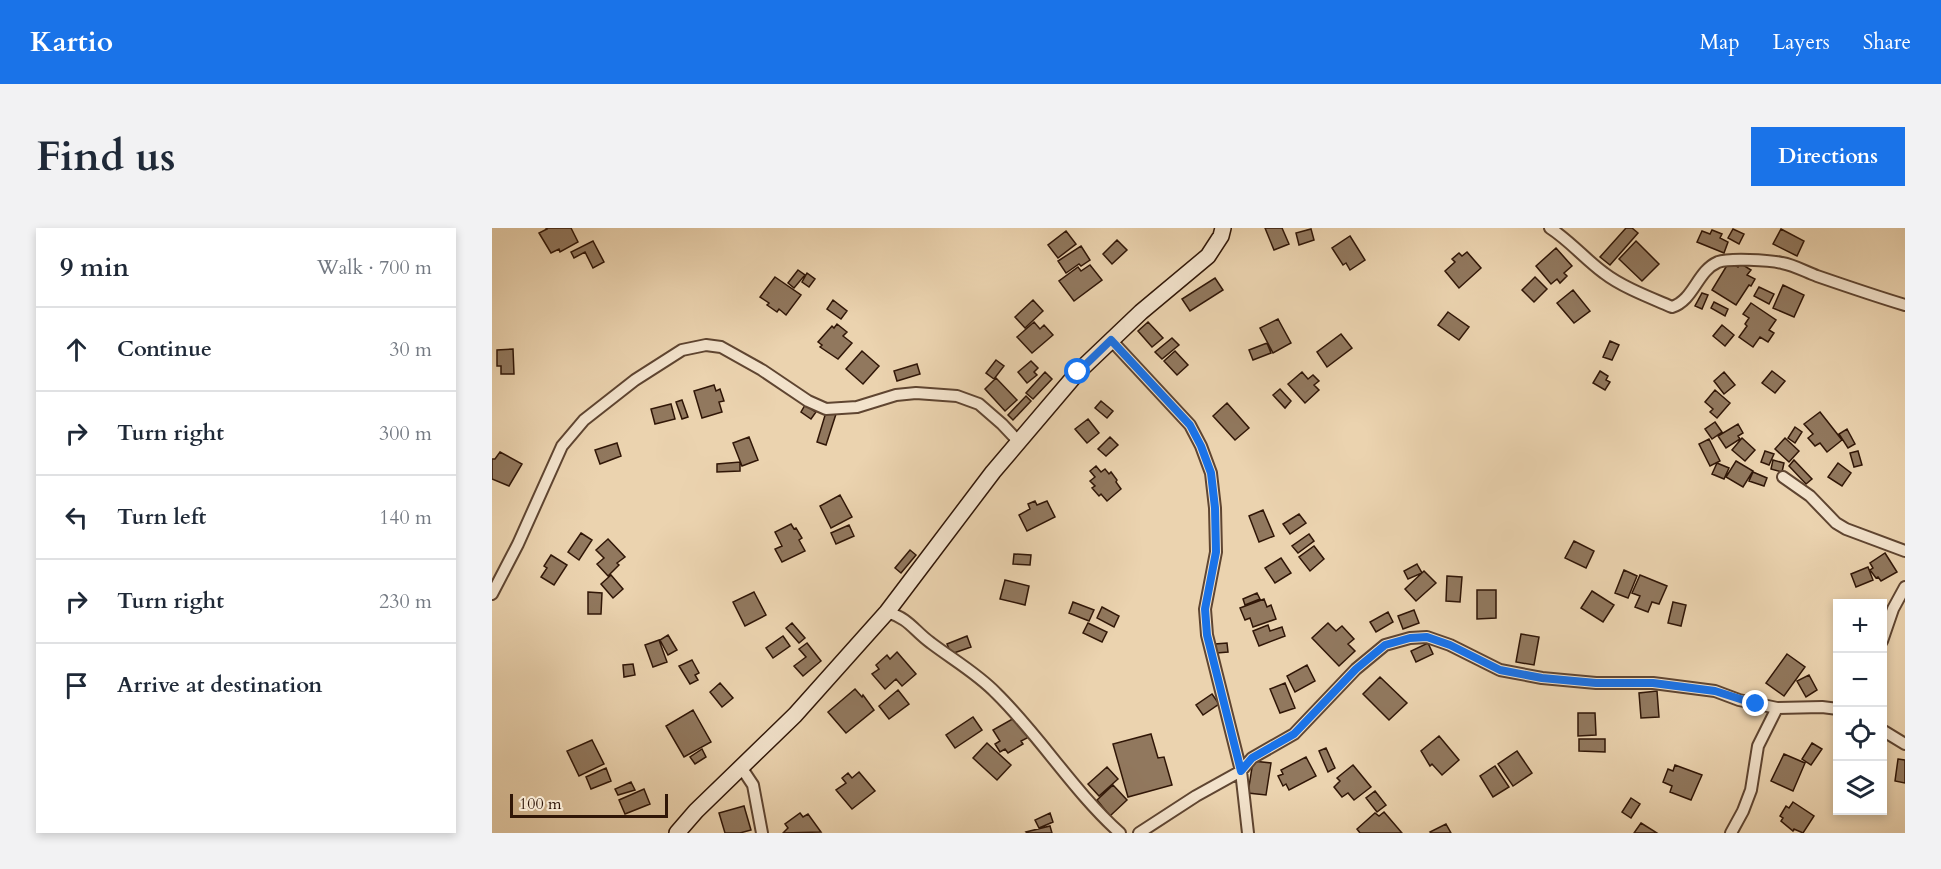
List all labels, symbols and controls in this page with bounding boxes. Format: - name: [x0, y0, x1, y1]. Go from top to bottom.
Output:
- text: Kartio: [30, 23, 113, 61]
- text: Map: [1700, 28, 1740, 57]
- text: Layers: [1773, 28, 1830, 57]
- text: Share: [1863, 28, 1911, 57]
- button: Directions: [1751, 127, 1905, 186]
- text: Find us: [36, 128, 176, 185]
- text: 9 min: [60, 250, 129, 285]
- text: Walk · 700 m: [317, 254, 432, 281]
- icon: ahead: [60, 333, 93, 366]
- text: Continue: [117, 334, 212, 364]
- text: 30 m: [389, 336, 432, 363]
- route start: [1064, 358, 1090, 384]
- icon: right: [60, 417, 93, 450]
- text: Turn right: [117, 418, 224, 448]
- text: 300 m: [379, 420, 432, 447]
- icon: left: [60, 501, 93, 534]
- text: Turn left: [117, 502, 206, 532]
- text: 140 m: [379, 504, 432, 531]
- icon: right: [60, 585, 93, 618]
- text: Turn right: [117, 586, 224, 616]
- text: 230 m: [379, 588, 432, 615]
- map controls: [1833, 599, 1887, 815]
- button: +: [1833, 599, 1887, 653]
- button: −: [1833, 653, 1887, 707]
- icon: arrive: [60, 669, 93, 702]
- text: Arrive at destination: [117, 670, 322, 700]
- route end: [1742, 690, 1768, 716]
- button: locate: [1833, 707, 1887, 761]
- button: layers: [1833, 761, 1887, 815]
- scale bar: [510, 791, 668, 818]
- text: 100 m: [519, 793, 561, 815]

